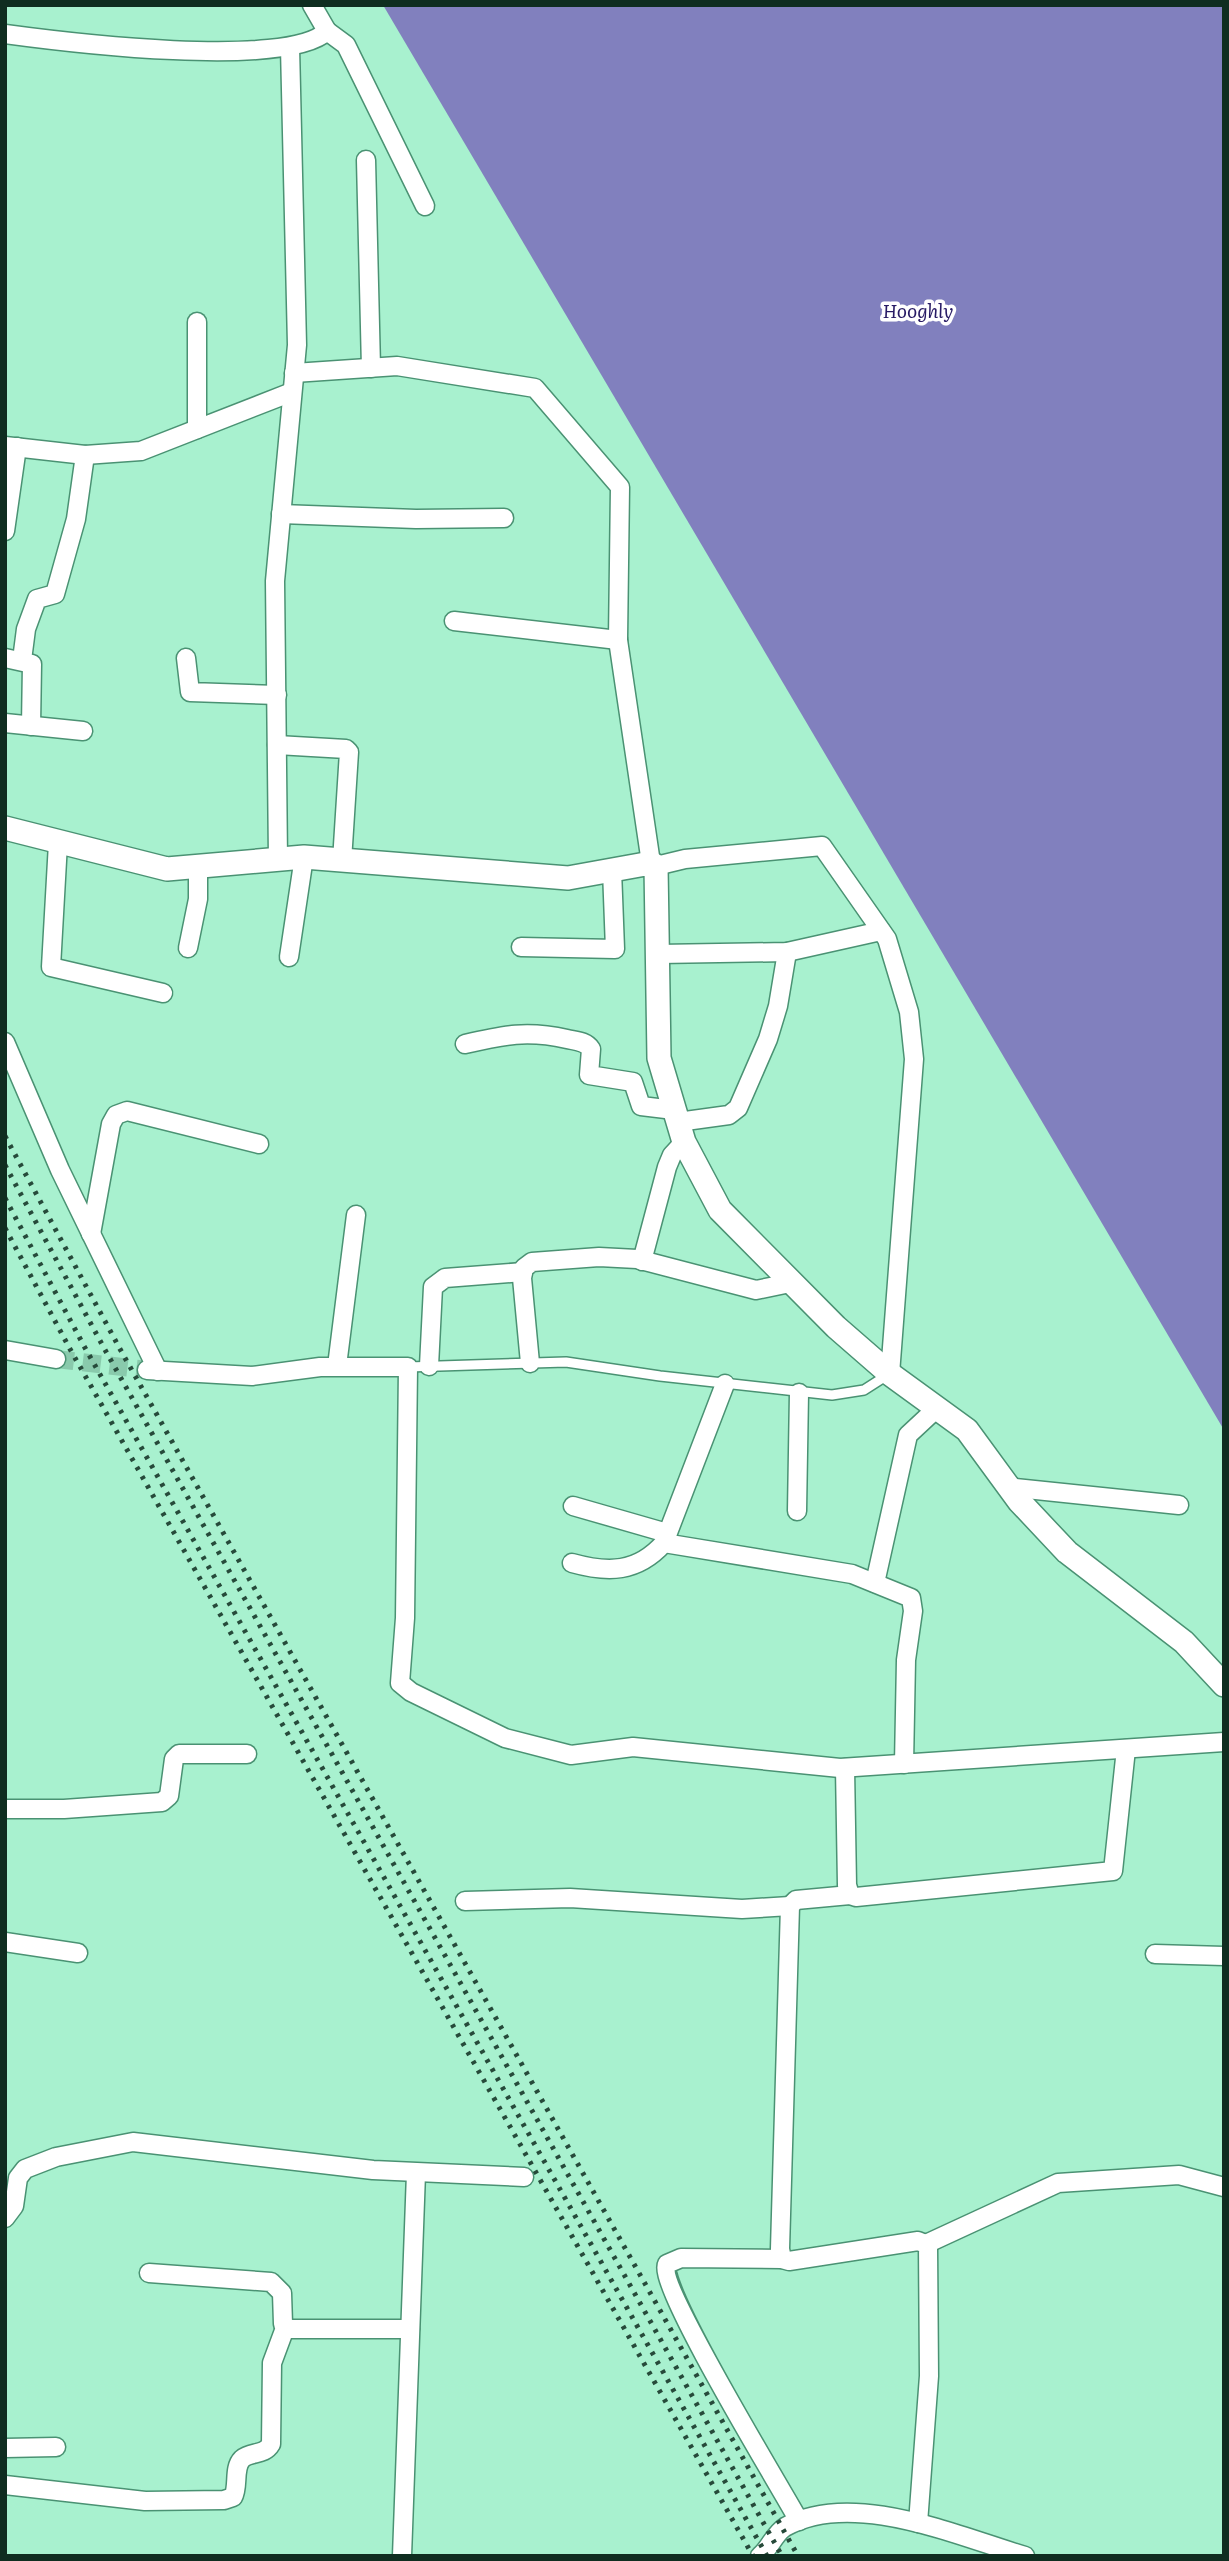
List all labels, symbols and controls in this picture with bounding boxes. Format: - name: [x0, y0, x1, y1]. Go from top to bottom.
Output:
- water label: Hooghly: [883, 296, 953, 324]

